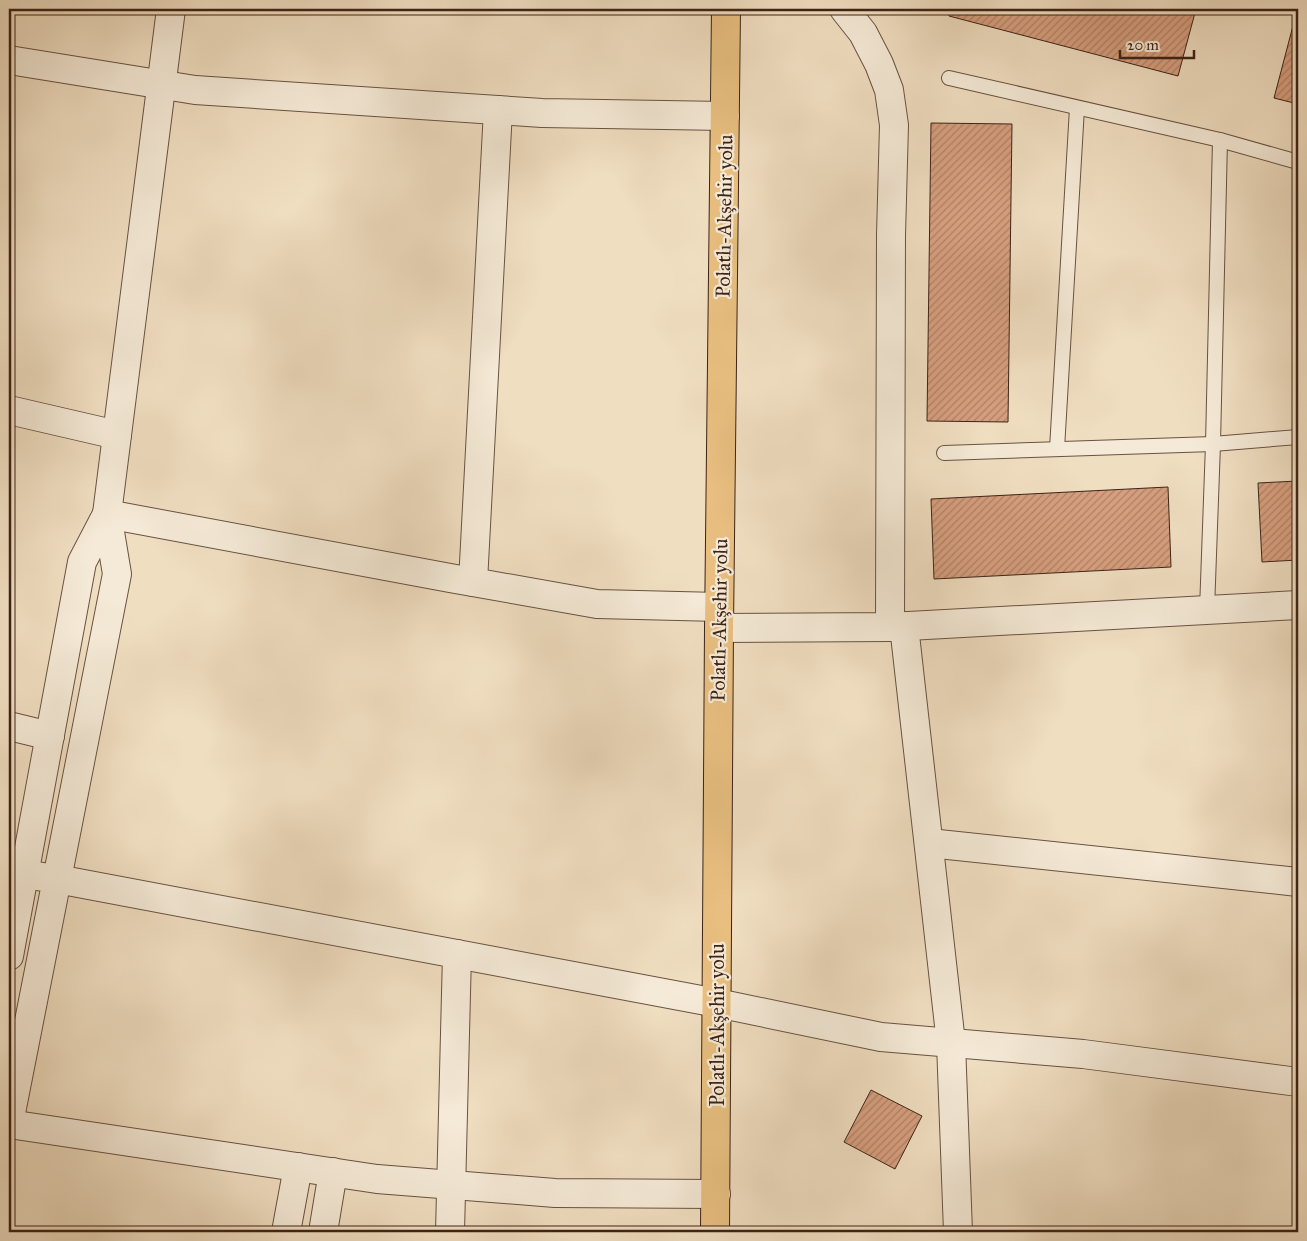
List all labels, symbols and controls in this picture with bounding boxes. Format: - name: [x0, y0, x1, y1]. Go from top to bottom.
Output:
- scale bar: [1120, 28, 1193, 60]
- text: 20 m: [1127, 36, 1159, 54]
- street label: Polatlı-Akşehir yolu: [711, 134, 737, 298]
- street label: Polatlı-Akşehir yolu: [706, 538, 732, 702]
- street label: Polatlı-Akşehir yolu: [705, 943, 729, 1107]

